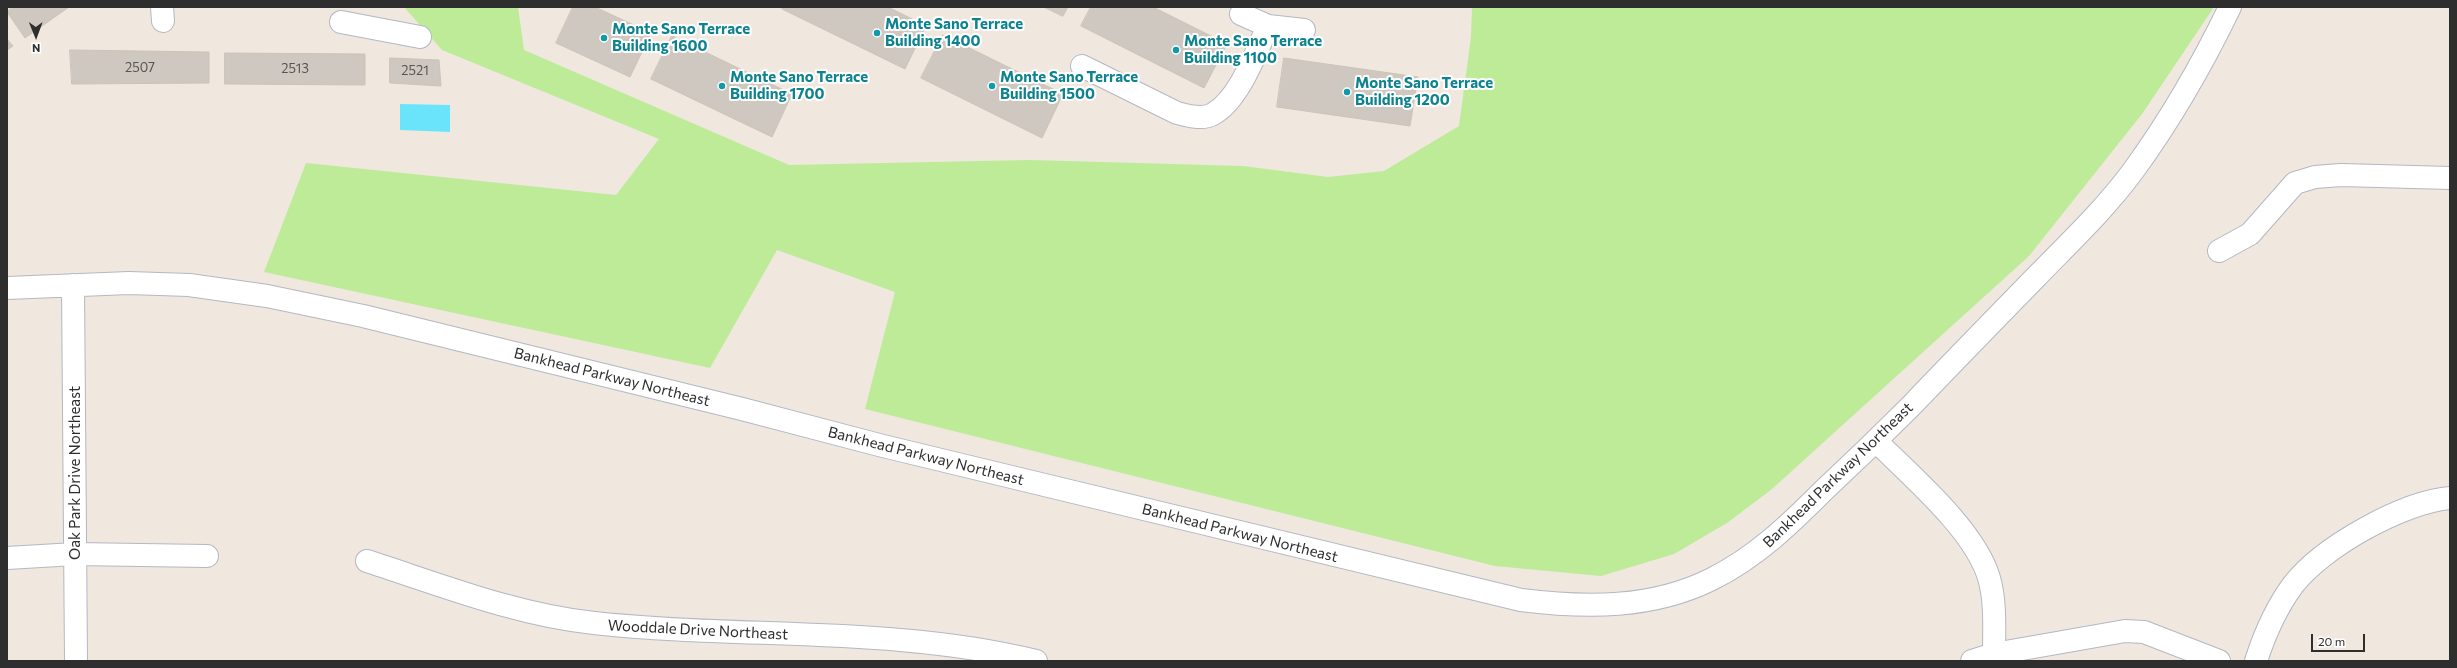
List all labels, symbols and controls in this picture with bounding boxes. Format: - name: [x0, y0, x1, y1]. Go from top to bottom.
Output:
- place label: Monte Sano Terrace Building 1400: [885, 15, 1023, 50]
- north arrow: [16, 16, 56, 56]
- place label: Monte Sano Terrace Building 1600: [612, 20, 750, 55]
- marker: Monte Sano Terrace Building 1400: [872, 28, 882, 38]
- place label: Monte Sano Terrace Building 1100: [1184, 32, 1322, 67]
- marker: Monte Sano Terrace Building 1600: [599, 33, 609, 43]
- text: N: [32, 42, 40, 55]
- marker: Monte Sano Terrace Building 1100: [1171, 45, 1181, 55]
- house number: 2507: [125, 60, 155, 76]
- house number: 2513: [281, 61, 309, 77]
- house number: 2521: [401, 63, 429, 79]
- place label: Monte Sano Terrace Building 1700: [730, 68, 868, 103]
- place label: Monte Sano Terrace Building 1500: [1000, 68, 1138, 103]
- place label: Monte Sano Terrace Building 1200: [1355, 74, 1493, 109]
- marker: Monte Sano Terrace Building 1700: [717, 81, 727, 91]
- marker: Monte Sano Terrace Building 1500: [987, 81, 997, 91]
- marker: Monte Sano Terrace Building 1200: [1342, 87, 1352, 97]
- street label: Bankhead Parkway Northeast: [512, 344, 712, 410]
- street label: Oak Park Drive Northeast: [66, 386, 84, 560]
- street label: Bankhead Parkway Northeast: [1759, 399, 1917, 551]
- street label: Bankhead Parkway Northeast: [826, 423, 1026, 489]
- street label: Bankhead Parkway Northeast: [1140, 500, 1340, 566]
- street label: Wooddale Drive Northeast: [607, 616, 789, 644]
- scale bar: [2313, 626, 2367, 652]
- text: 20 m: [2318, 634, 2345, 648]

